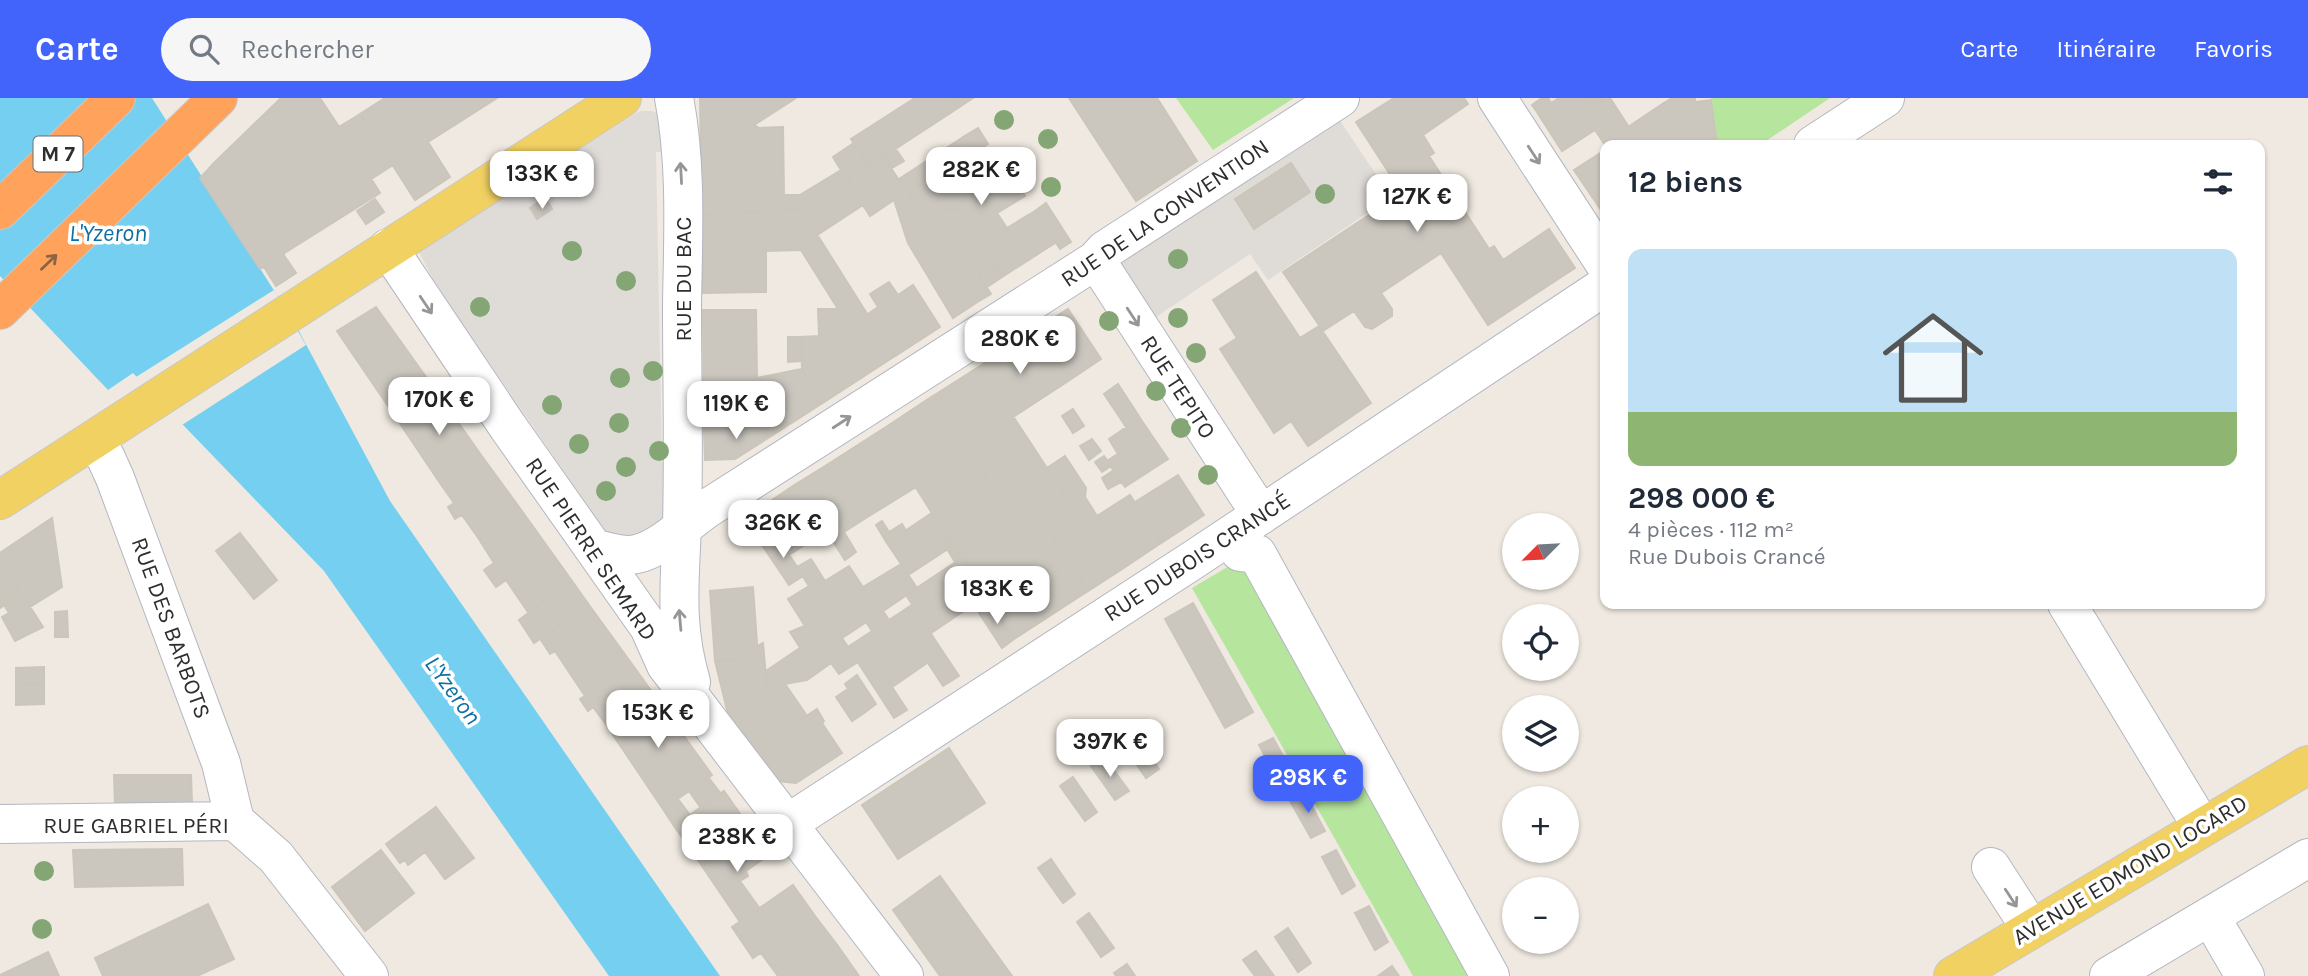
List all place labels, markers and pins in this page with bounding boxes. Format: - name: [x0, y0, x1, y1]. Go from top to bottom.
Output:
- pin: 282K €: [924, 148, 1038, 207]
- pin: 133K €: [485, 152, 599, 211]
- pin: 127K €: [1360, 174, 1474, 234]
- pin: 280K €: [963, 316, 1077, 376]
- pin: 170K €: [382, 378, 496, 437]
- pin: 119K €: [679, 382, 793, 441]
- pin: 326K €: [726, 500, 840, 560]
- pin: 183K €: [940, 566, 1054, 626]
- pin: 153K €: [601, 690, 715, 750]
- pin: 397K €: [1053, 720, 1167, 779]
- pin: 298K €: [1251, 756, 1365, 815]
- pin: 238K €: [680, 814, 794, 874]

